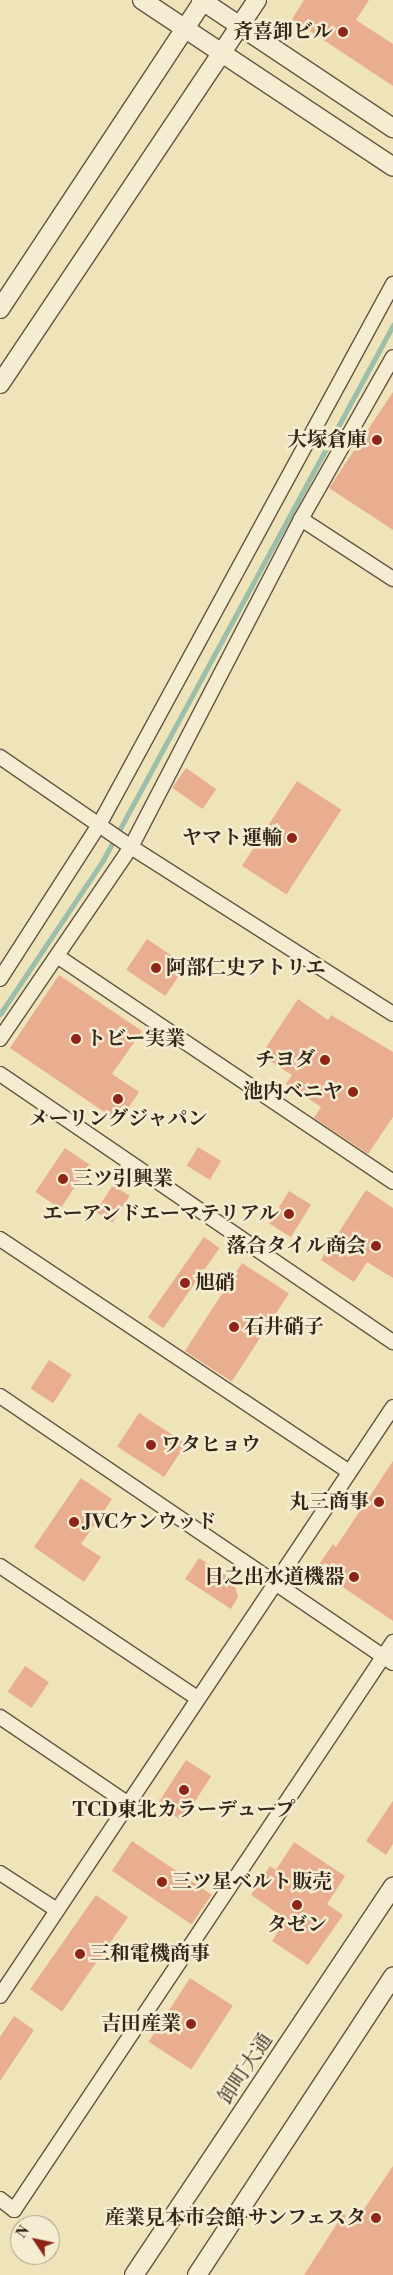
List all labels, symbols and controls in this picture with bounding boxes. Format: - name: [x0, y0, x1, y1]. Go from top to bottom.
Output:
- place label: 斉喜卸ビル: [233, 20, 333, 44]
- marker: 斉喜卸ビル: [337, 26, 349, 38]
- place label: 大塚倉庫: [287, 428, 367, 452]
- marker: 大塚倉庫: [371, 434, 383, 446]
- place label: ヤマト運輸: [182, 826, 282, 850]
- marker: ヤマト運輸: [286, 832, 298, 844]
- place label: 阿部仁史アトリエ: [166, 956, 326, 980]
- marker: 阿部仁史アトリエ: [150, 962, 162, 974]
- place label: トビー実業: [86, 1027, 185, 1051]
- marker: トビー実業: [70, 1033, 82, 1045]
- place label: チヨダ: [255, 1048, 315, 1072]
- marker: チヨダ: [319, 1054, 331, 1066]
- place label: 池内ベニヤ: [243, 1080, 343, 1104]
- marker: 池内ベニヤ: [347, 1086, 359, 1098]
- marker: メーリングジャパン: [112, 1093, 124, 1105]
- place label: メーリングジャパン: [28, 1107, 208, 1131]
- place label: 三ツ引興業: [73, 1167, 173, 1191]
- marker: 三ツ引興業: [57, 1173, 69, 1185]
- place label: エーアンドエーマテリアル: [39, 1202, 279, 1226]
- marker: エーアンドエーマテリアル: [283, 1208, 295, 1220]
- place label: 落合タイル商会: [226, 1234, 366, 1258]
- marker: 落合タイル商会: [370, 1240, 382, 1252]
- place label: 旭硝: [195, 1271, 235, 1295]
- marker: 旭硝: [179, 1277, 191, 1289]
- place label: 石井硝子: [244, 1315, 324, 1339]
- marker: 石井硝子: [228, 1321, 240, 1333]
- place label: ワタヒョウ: [161, 1433, 261, 1457]
- marker: ワタヒョウ: [145, 1439, 157, 1451]
- place label: 丸三商事: [289, 1490, 369, 1514]
- marker: 丸三商事: [373, 1496, 385, 1508]
- place label: JVCケンウッド: [84, 1510, 218, 1534]
- marker: JVCケンウッド: [68, 1516, 80, 1528]
- place label: 日之出水道機器: [204, 1565, 344, 1589]
- marker: 日之出水道機器: [348, 1571, 360, 1583]
- marker: TCD東北カラーデュープ: [178, 1784, 190, 1796]
- place label: TCD東北カラーデュープ: [72, 1798, 296, 1822]
- place label: 三ツ星ベルト販売: [172, 1870, 332, 1894]
- marker: 三ツ星ベルト販売: [156, 1876, 168, 1888]
- marker: タゼン: [291, 1899, 303, 1911]
- place label: タゼン: [267, 1913, 327, 1937]
- place label: 三和電機商事: [90, 1942, 210, 1966]
- marker: 三和電機商事: [74, 1948, 86, 1960]
- place label: 吉田産業: [101, 2012, 181, 2036]
- marker: 吉田産業: [185, 2018, 197, 2030]
- street label: 卸町大通: [214, 2029, 278, 2109]
- place label: 産業見本市会館 サンフェスタ: [103, 2206, 366, 2230]
- marker: 産業見本市会館 サンフェスタ: [370, 2212, 382, 2224]
- north arrow: [10, 2215, 60, 2265]
- text: N: [13, 2223, 34, 2242]

